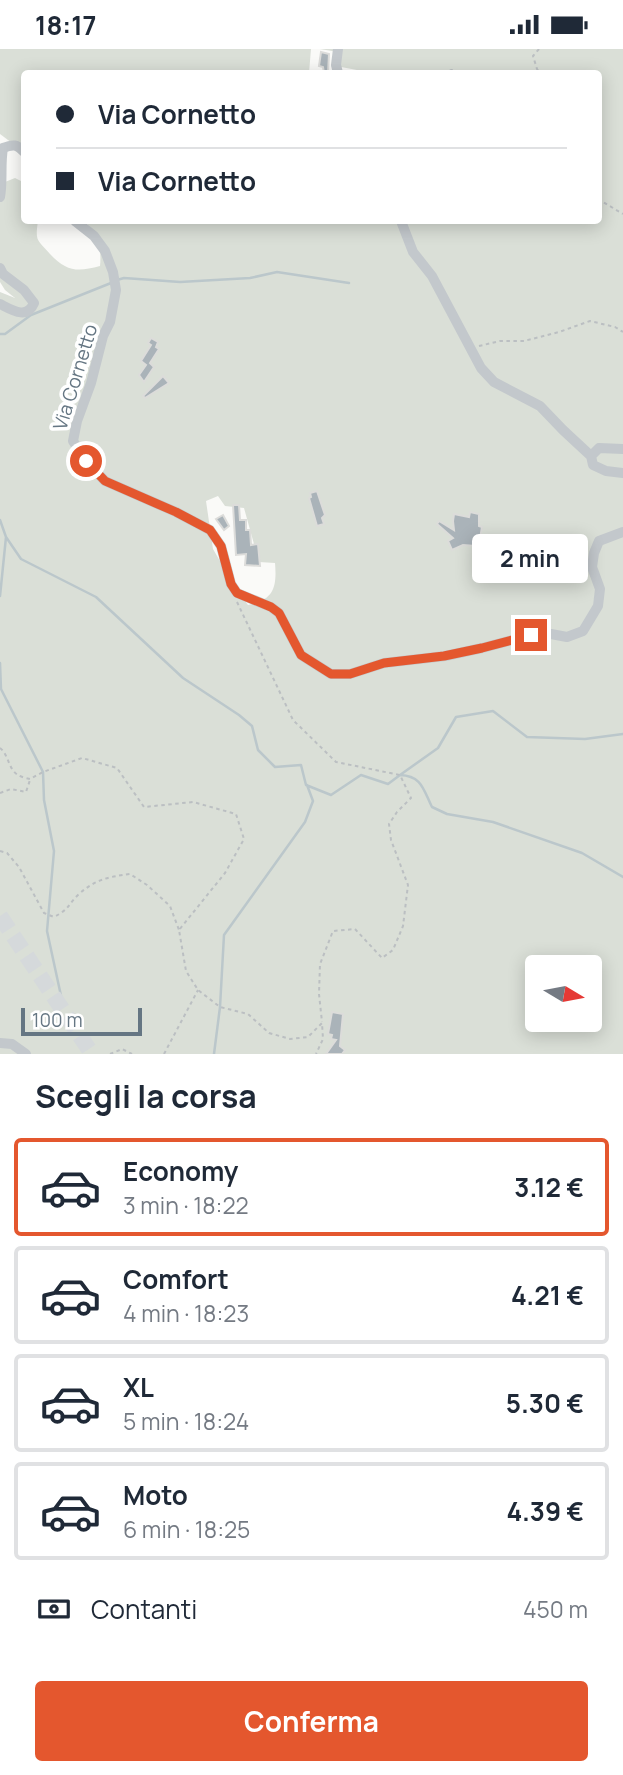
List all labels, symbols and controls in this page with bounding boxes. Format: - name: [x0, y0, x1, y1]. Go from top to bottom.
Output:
- text: 18:17: [35, 7, 96, 43]
- text: Via Cornetto: [98, 96, 256, 132]
- text: Via Cornetto: [98, 163, 256, 199]
- street label: Via Cornetto: [47, 321, 103, 433]
- route start: [70, 445, 102, 477]
- callout: 2 min: [473, 533, 589, 583]
- text: 2 min: [500, 542, 560, 574]
- route end: [515, 619, 547, 651]
- north arrow: [525, 955, 602, 1033]
- map controls: [525, 955, 602, 1032]
- scale bar: [21, 1005, 142, 1037]
- text: 100 m: [32, 1007, 83, 1033]
- text: Scegli la corsa: [35, 1074, 257, 1118]
- text: Economy: [123, 1153, 238, 1189]
- icon: car: [39, 1156, 102, 1219]
- text: 3.12 €: [514, 1169, 584, 1205]
- text: 3 min · 18:22: [123, 1189, 249, 1221]
- text: Comfort: [123, 1261, 229, 1297]
- icon: car: [39, 1264, 102, 1327]
- text: 4.21 €: [511, 1277, 584, 1313]
- text: 4 min · 18:23: [123, 1297, 249, 1329]
- text: XL: [123, 1369, 154, 1405]
- icon: car: [39, 1372, 102, 1435]
- text: 5.30 €: [506, 1385, 584, 1421]
- text: 5 min · 18:24: [123, 1405, 249, 1437]
- text: Moto: [123, 1477, 188, 1513]
- icon: car: [39, 1480, 102, 1543]
- text: 4.39 €: [507, 1493, 584, 1529]
- text: 6 min · 18:25: [123, 1513, 250, 1545]
- icon: cash: [35, 1590, 73, 1628]
- text: Contanti: [91, 1591, 197, 1627]
- text: 450 m: [523, 1593, 588, 1625]
- button: Conferma: [35, 1681, 588, 1761]

